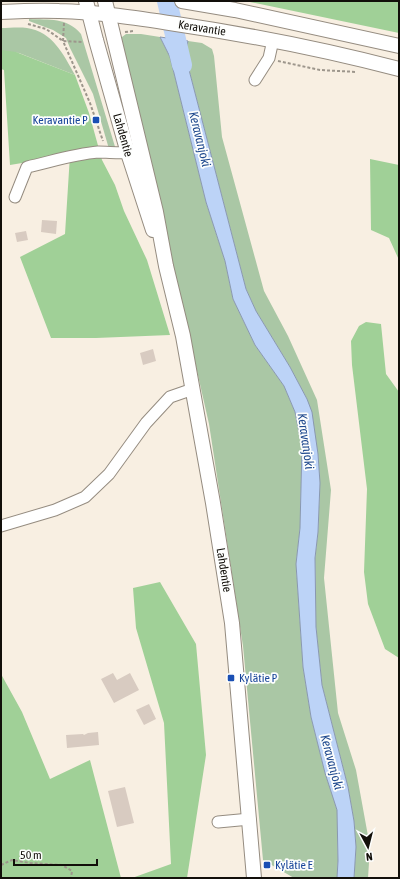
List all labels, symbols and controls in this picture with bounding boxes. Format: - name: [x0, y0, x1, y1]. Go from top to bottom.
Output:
- street label: Keravantie: [177, 17, 227, 39]
- water label: Keravanjoki: [186, 110, 214, 168]
- street label: Lahdentie: [110, 112, 136, 158]
- place label: Keravantie P: [33, 113, 88, 127]
- marker: Keravantie P: [91, 115, 101, 125]
- water label: Keravanjoki: [295, 412, 317, 470]
- street label: Lahdentie: [214, 547, 234, 593]
- place label: Kylätie P: [239, 671, 278, 685]
- marker: Kylätie P: [226, 673, 236, 683]
- water label: Keravanjoki: [317, 733, 347, 791]
- north arrow: [348, 827, 388, 867]
- scale bar: [14, 841, 97, 867]
- text: 50 m: [20, 848, 42, 862]
- text: N: [365, 851, 373, 863]
- place label: Kylätie E: [275, 858, 313, 872]
- marker: Kylätie E: [262, 860, 272, 870]

